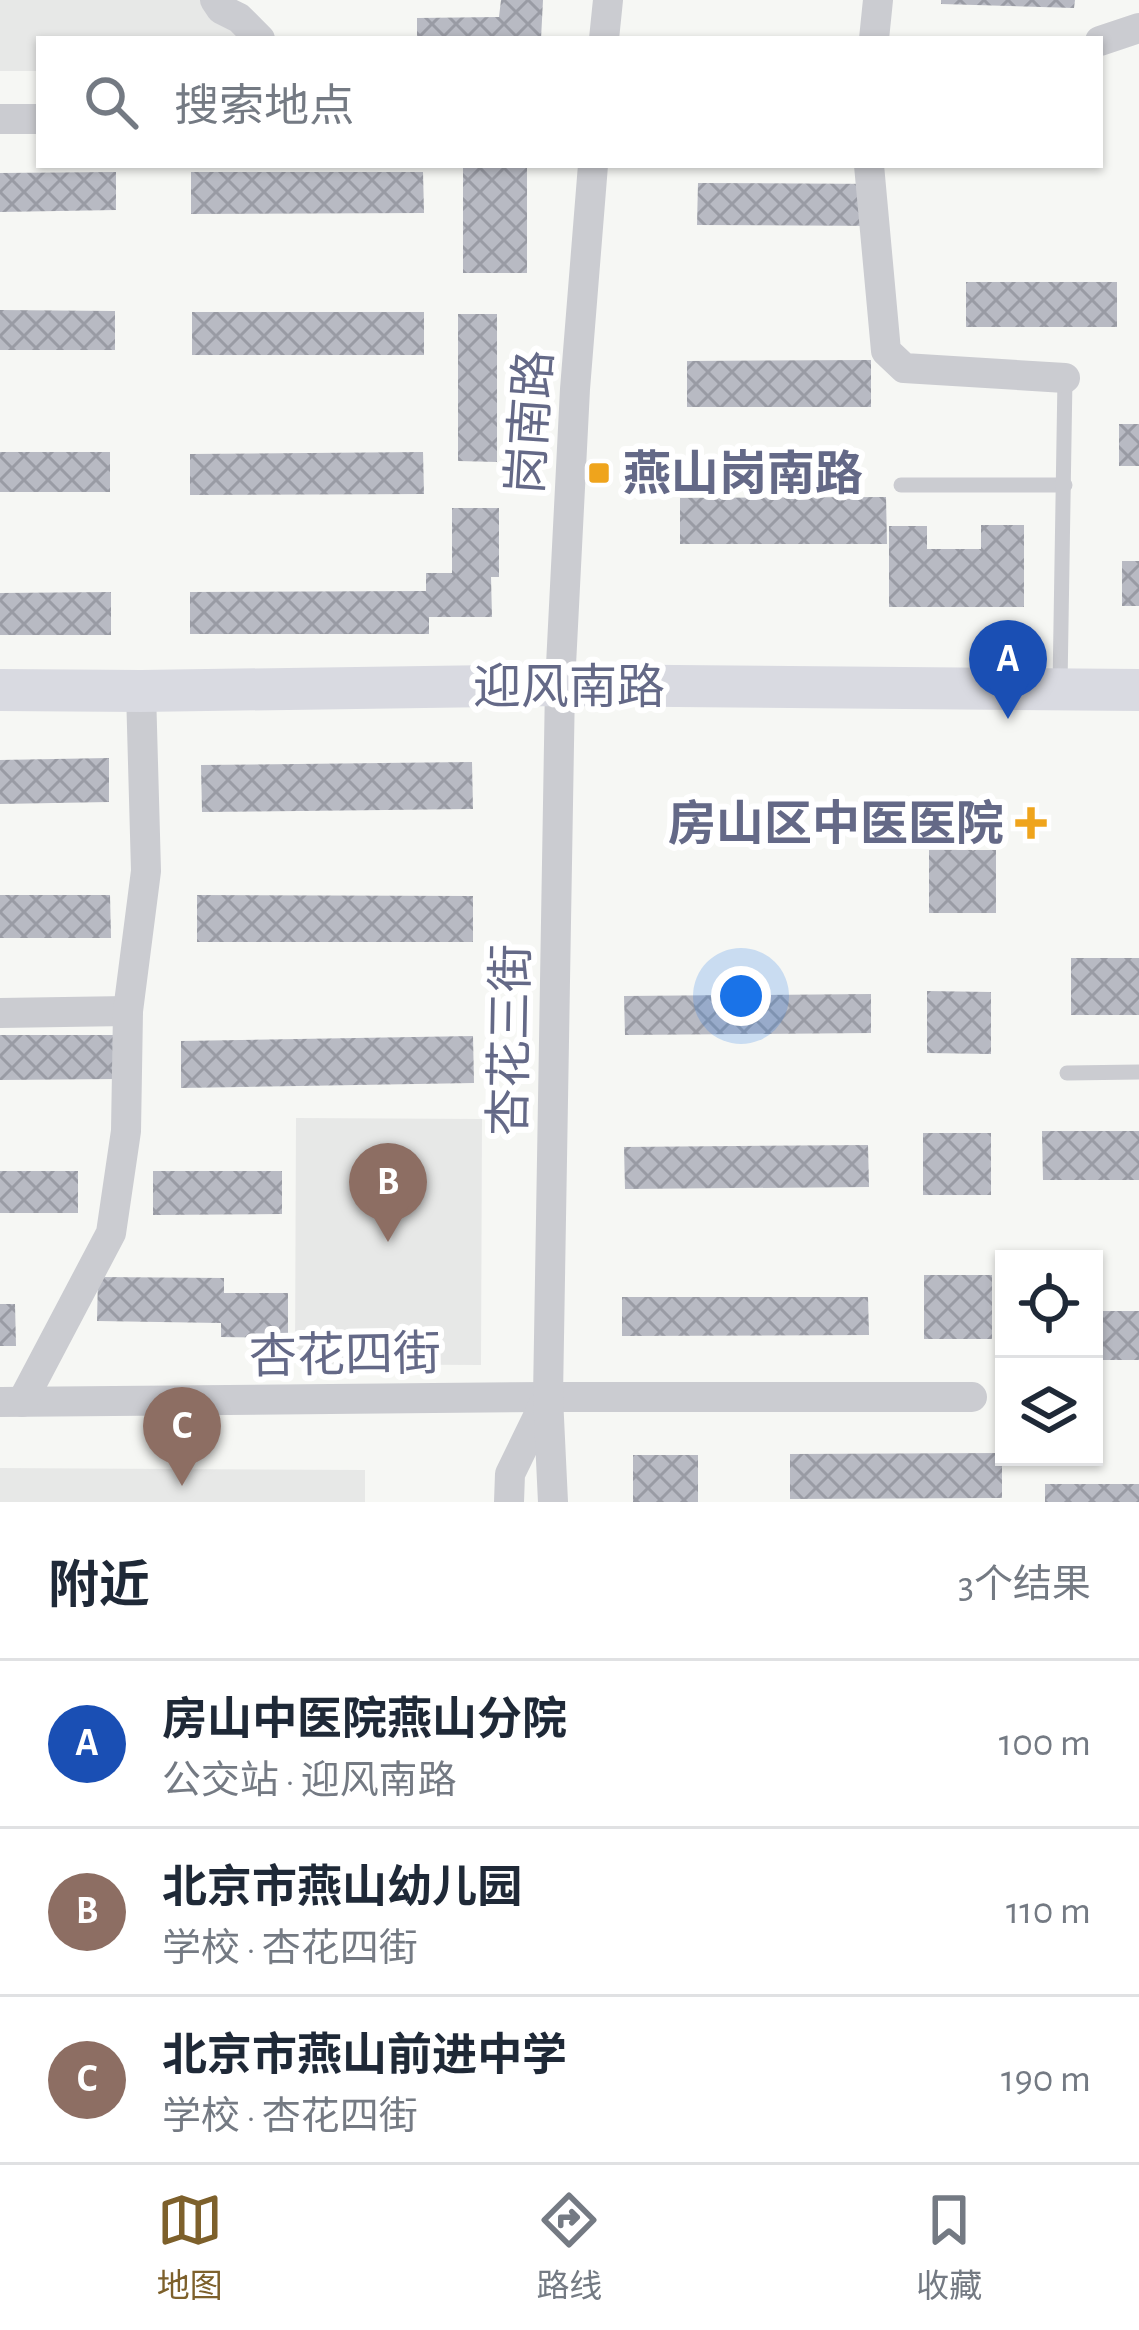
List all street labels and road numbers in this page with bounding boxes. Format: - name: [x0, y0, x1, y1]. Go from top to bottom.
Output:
- street label: 岗南路: [500, 348, 561, 496]
- street label: 迎风南路: [473, 662, 665, 713]
- street label: 杏花三街: [483, 944, 538, 1136]
- street label: 杏花四街: [249, 1328, 441, 1383]

